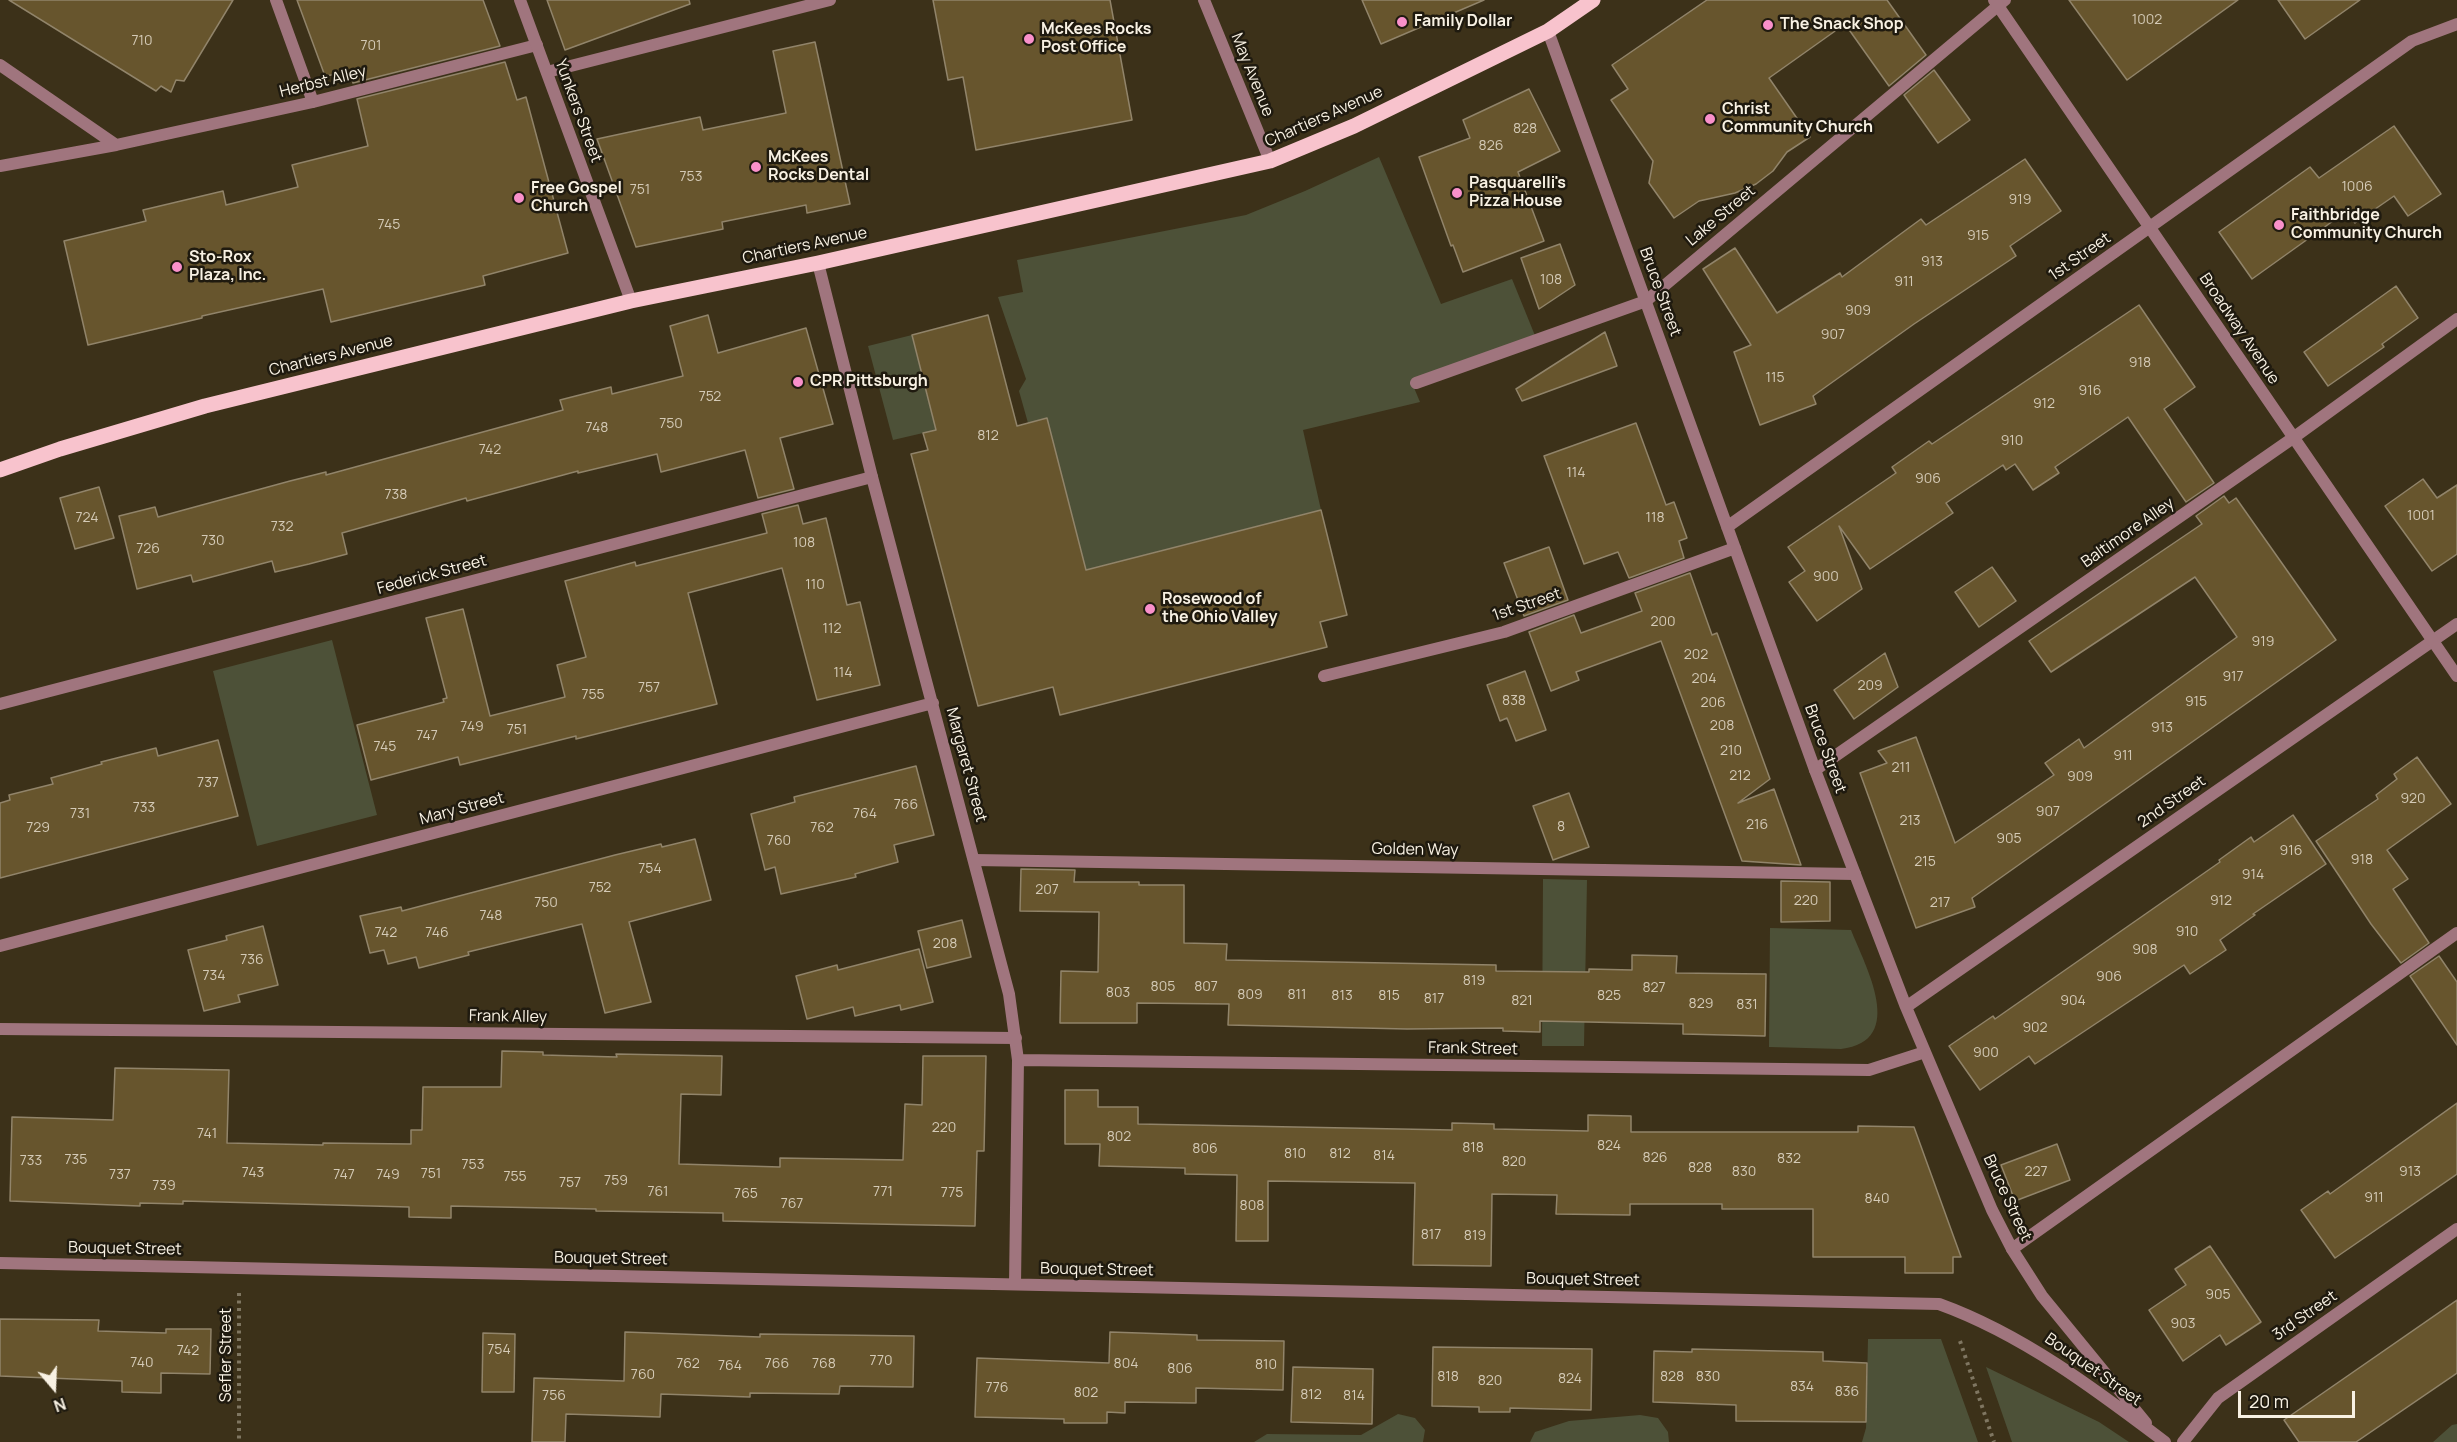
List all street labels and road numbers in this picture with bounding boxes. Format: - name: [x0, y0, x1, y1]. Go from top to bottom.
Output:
- street label: May Avenue: [1227, 30, 1277, 120]
- street label: Yunkers Street: [550, 57, 606, 165]
- street label: Herbst Alley: [278, 62, 368, 102]
- street label: Chartiers Avenue: [1262, 82, 1386, 152]
- street label: Lake Street: [1683, 182, 1759, 250]
- street label: Chartiers Avenue: [741, 223, 869, 269]
- street label: 1st Street: [2045, 229, 2115, 285]
- street label: Bruce Street: [1635, 245, 1685, 339]
- street label: Broadway Avenue: [2195, 270, 2283, 388]
- street label: Chartiers Avenue: [267, 331, 395, 381]
- street label: Baltimore Alley: [2078, 494, 2178, 572]
- street label: Federick Street: [375, 551, 489, 599]
- street label: 1st Street: [1490, 584, 1564, 626]
- street label: Bruce Street: [1800, 702, 1850, 796]
- street label: Margaret Street: [941, 706, 991, 824]
- street label: 2nd Street: [2134, 772, 2210, 832]
- street label: Mary Street: [418, 789, 506, 829]
- street label: Golden Way: [1371, 840, 1459, 860]
- street label: Frank Alley: [469, 1007, 547, 1027]
- street label: Frank Street: [1428, 1039, 1518, 1059]
- street label: Bruce Street: [1979, 1152, 2035, 1244]
- street label: Bouquet Street: [68, 1238, 182, 1260]
- street label: Bouquet Street: [554, 1248, 668, 1270]
- street label: Bouquet Street: [1040, 1259, 1154, 1281]
- street label: Bouquet Street: [1526, 1269, 1640, 1291]
- street label: 3rd Street: [2269, 1287, 2341, 1345]
- street label: Sefler Street: [217, 1308, 237, 1402]
- street label: Bouquet Street: [2041, 1330, 2145, 1410]

